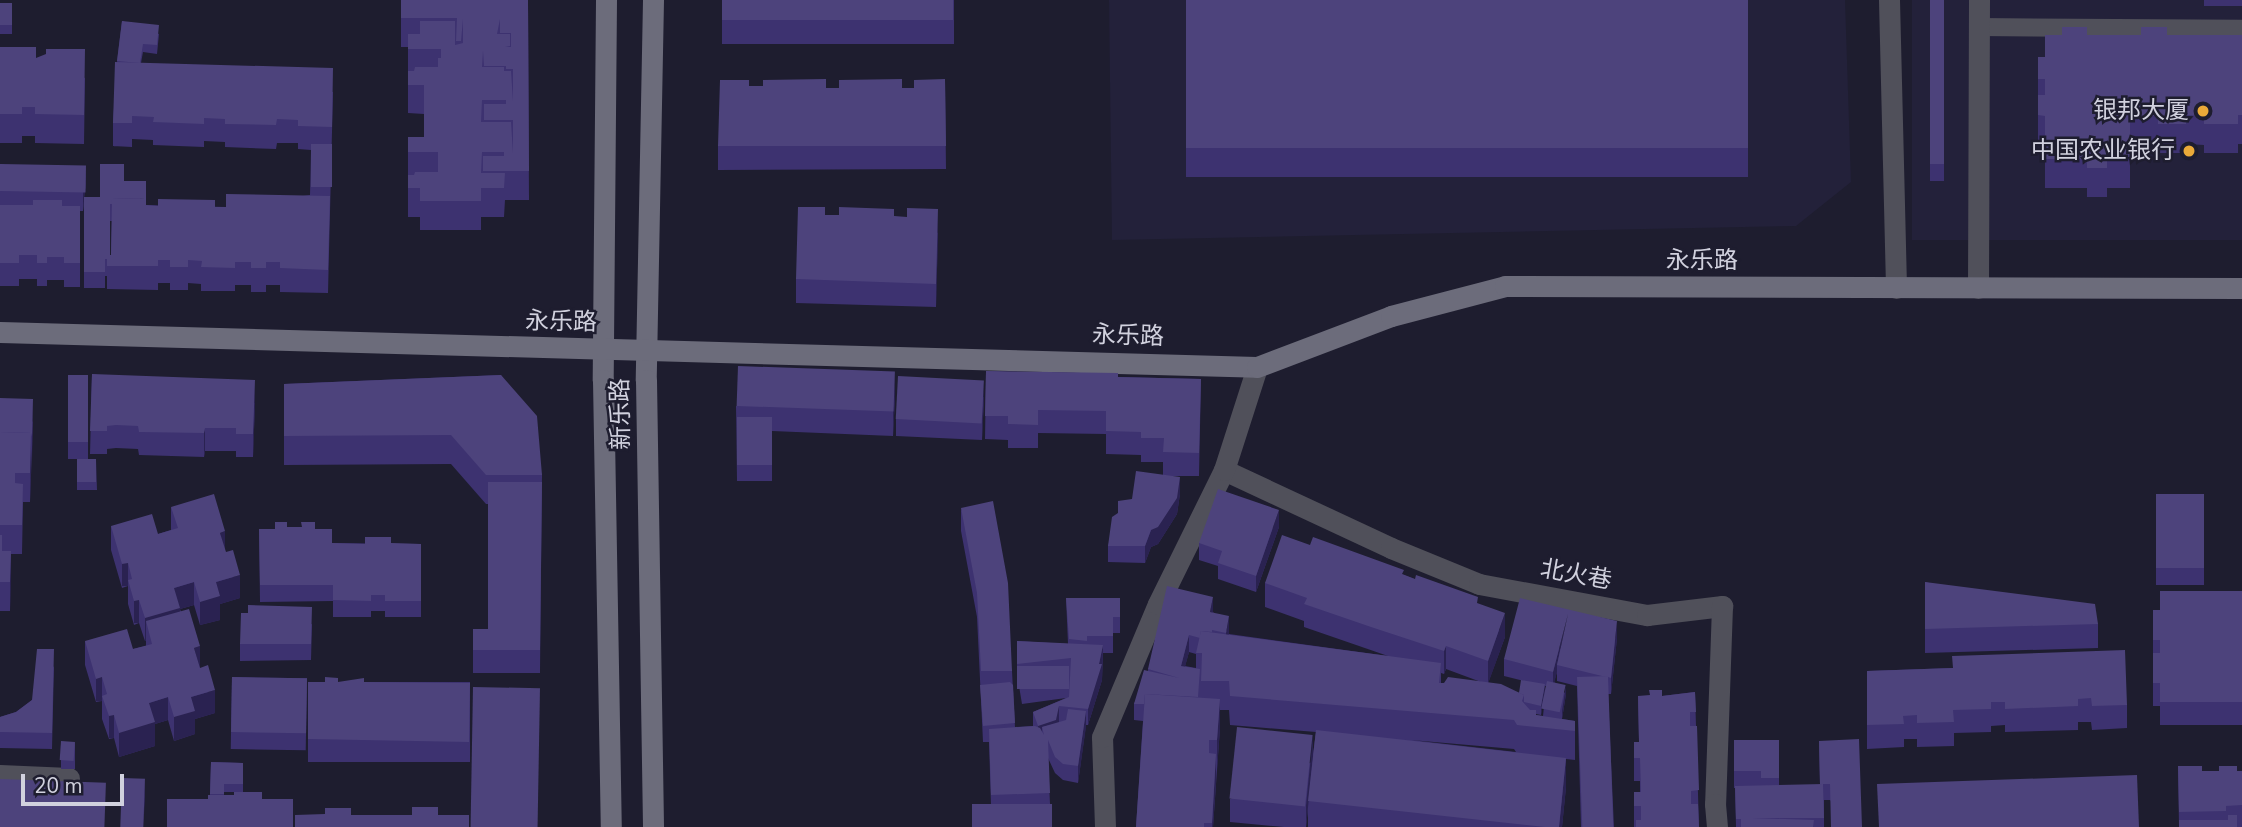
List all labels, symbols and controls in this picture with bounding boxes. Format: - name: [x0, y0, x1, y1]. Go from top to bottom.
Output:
- place label: 银邦大厦: [2093, 97, 2189, 125]
- marker: 银邦大厦: [2195, 103, 2211, 119]
- place label: 中国农业银行: [2031, 137, 2175, 165]
- marker: 中国农业银行: [2181, 143, 2197, 159]
- street label: 永乐路: [1666, 247, 1738, 275]
- street label: 永乐路: [525, 307, 597, 337]
- street label: 永乐路: [1092, 320, 1164, 352]
- street label: 新乐路: [606, 378, 636, 450]
- street label: 北火巷: [1538, 555, 1614, 595]
- scale bar: [24, 760, 128, 804]
- text: 20 m: [34, 772, 83, 800]

